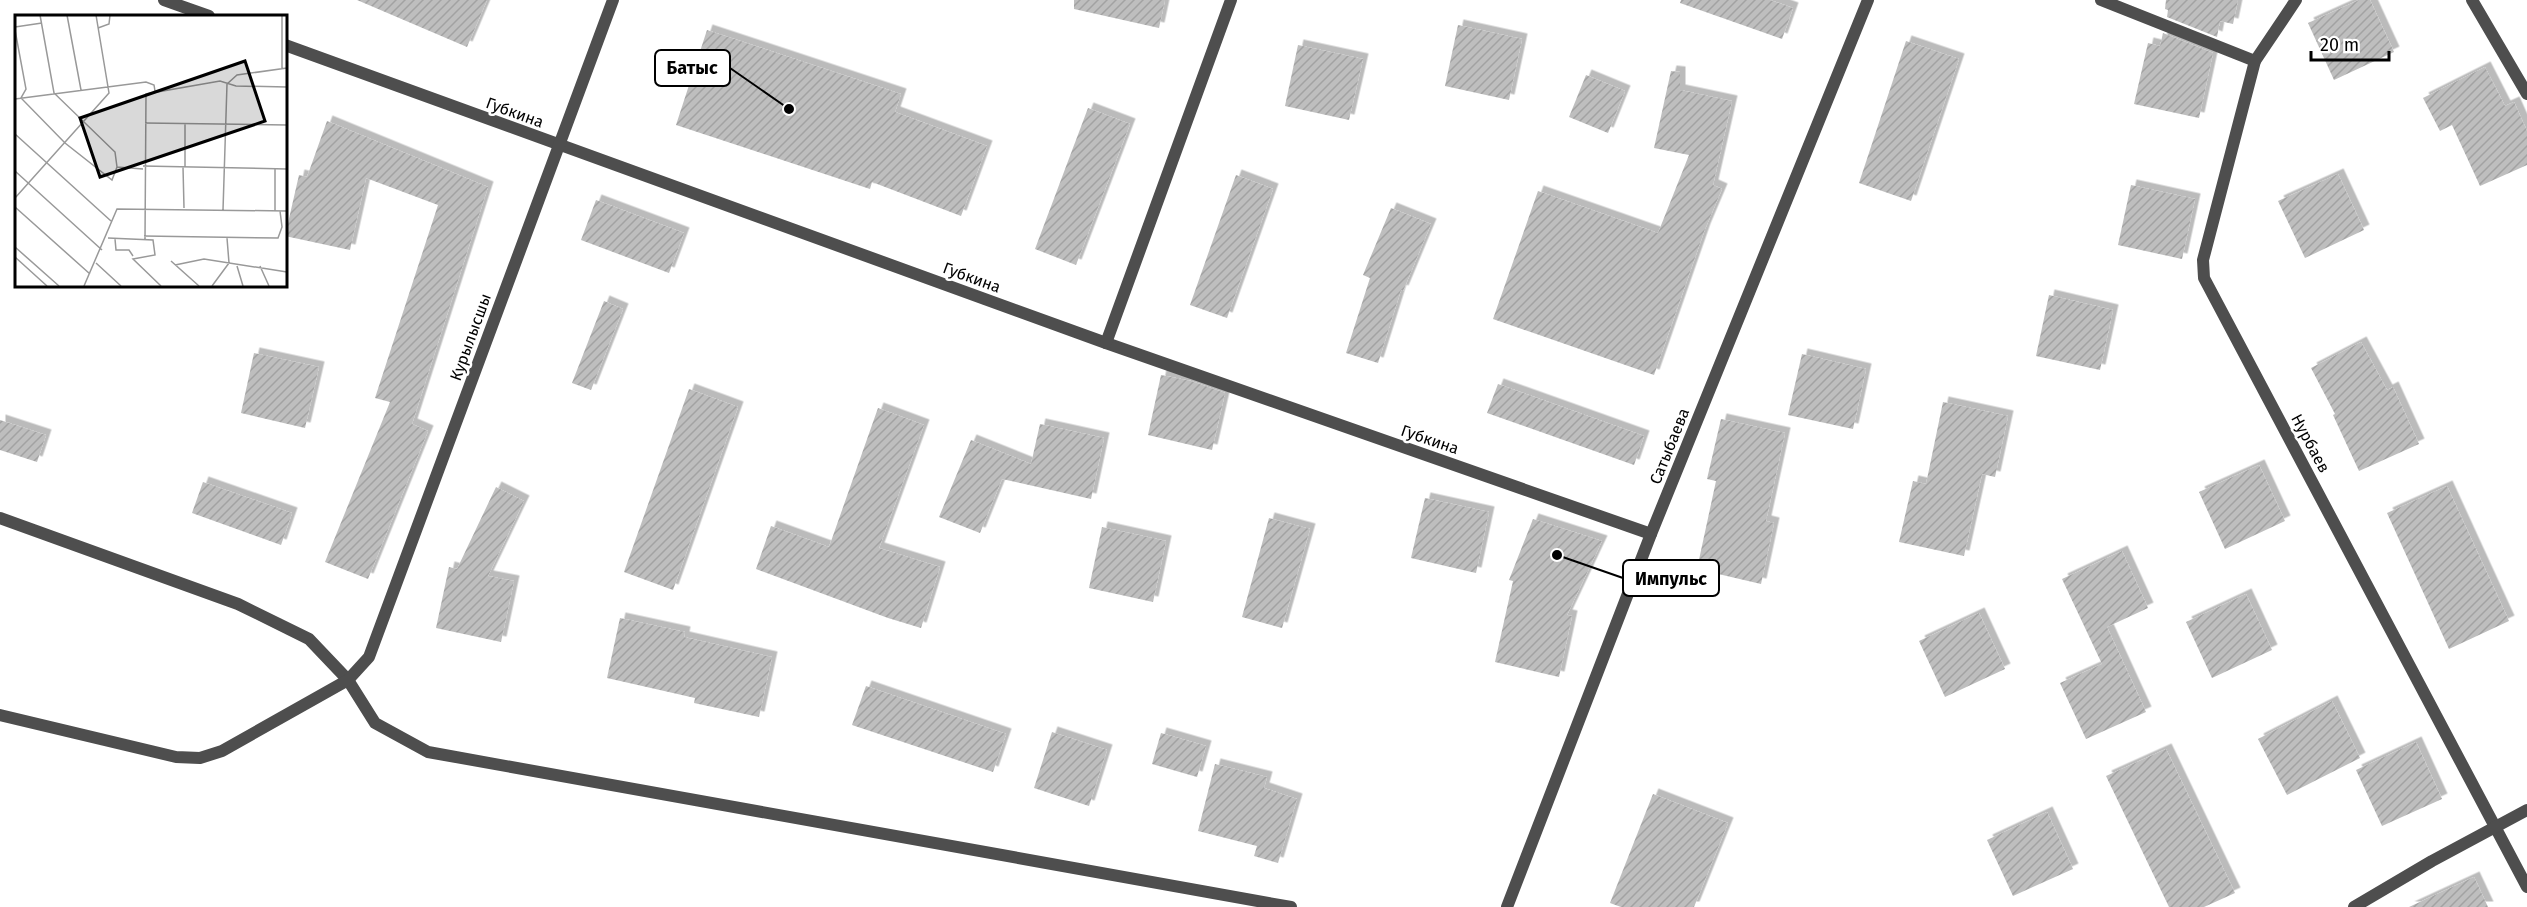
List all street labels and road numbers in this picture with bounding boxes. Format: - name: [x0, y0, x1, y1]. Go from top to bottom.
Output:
- street label: Губкина: [483, 93, 546, 132]
- street label: Губкина: [940, 258, 1003, 297]
- street label: Курылысшы: [446, 291, 495, 383]
- street label: Сатыбаева: [1646, 405, 1693, 487]
- street label: Нурбаев: [2287, 411, 2334, 476]
- street label: Губкина: [1398, 421, 1461, 458]

